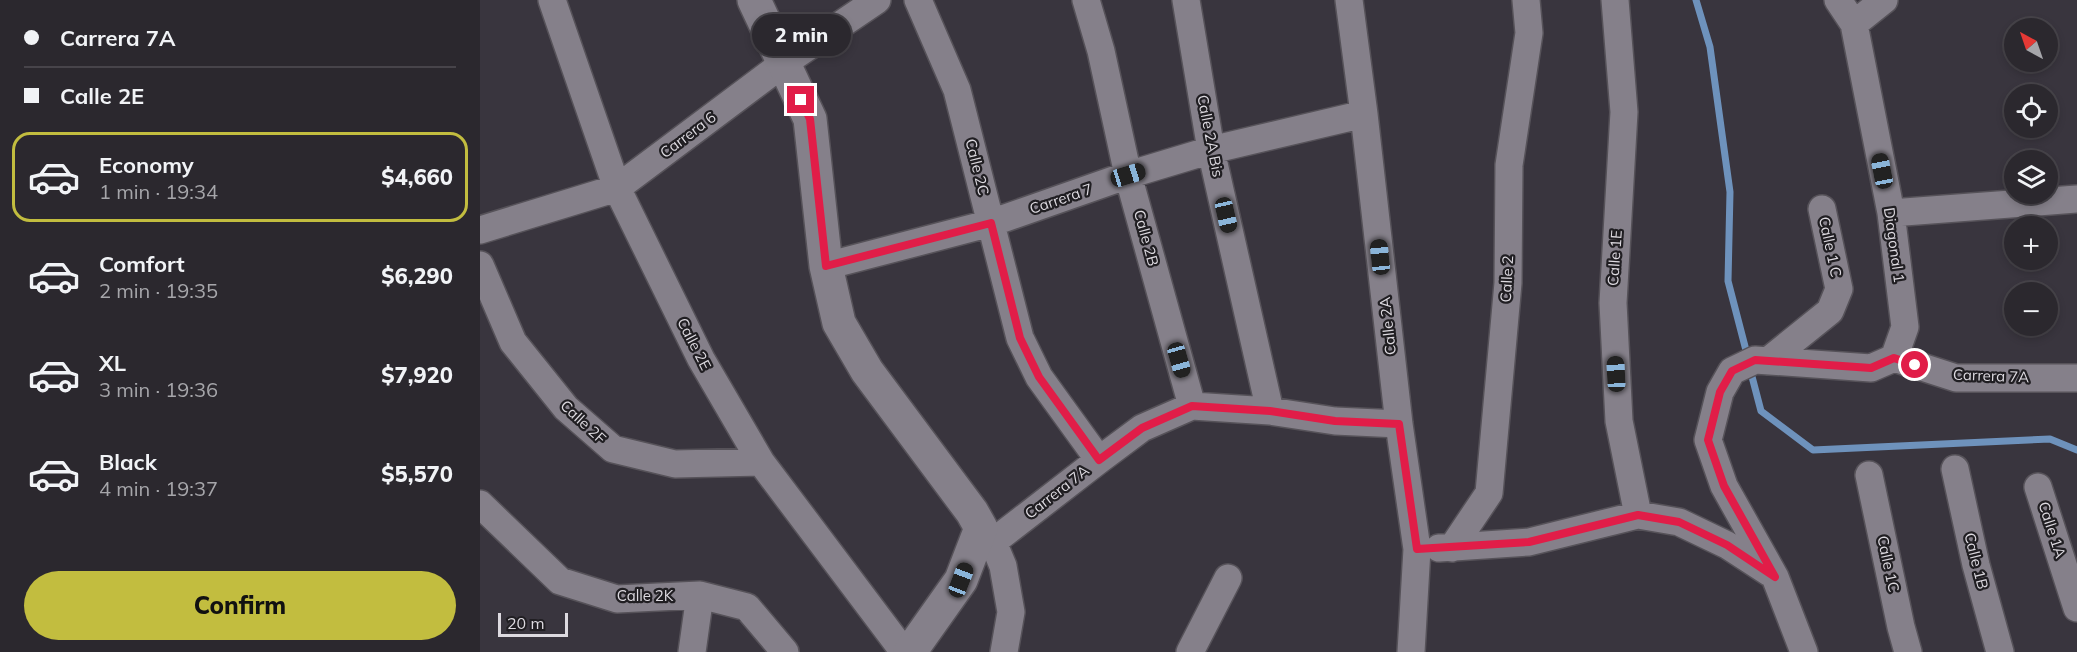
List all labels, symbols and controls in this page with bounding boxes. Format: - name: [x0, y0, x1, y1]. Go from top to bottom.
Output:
- callout: 2 min: [752, 13, 850, 55]
- north arrow: [2004, 18, 2058, 72]
- map controls: [2004, 18, 2058, 336]
- text: 2 min: [775, 22, 828, 47]
- text: Carrera 7A: [60, 24, 175, 52]
- text: Calle 2E: [60, 82, 144, 110]
- button: locate: [2004, 84, 2058, 138]
- route end: [787, 86, 814, 113]
- street label: Calle 2A Bis: [1193, 93, 1228, 179]
- street label: Carrera 6: [656, 107, 719, 162]
- street label: Calle 2C: [961, 137, 994, 197]
- icon: car: [27, 150, 81, 204]
- button: layers: [2004, 150, 2058, 204]
- text: Economy: [99, 151, 194, 179]
- car: [1870, 152, 1894, 190]
- car: [1108, 161, 1148, 189]
- text: $4,660: [381, 163, 453, 191]
- text: 1 min · 19:34: [99, 179, 218, 204]
- street label: Carrera 7: [1027, 179, 1095, 218]
- car: [1213, 195, 1239, 235]
- street label: Diagonal 1: [1880, 206, 1909, 284]
- street label: Calle 2B: [1130, 208, 1163, 268]
- street label: Calle 1 C: [1815, 215, 1846, 279]
- button: +: [2004, 216, 2058, 270]
- street label: Calle 1E: [1603, 229, 1626, 287]
- car: [1369, 238, 1391, 276]
- icon: car: [27, 249, 81, 303]
- text: Comfort: [99, 250, 185, 278]
- street label: Calle 2: [1496, 255, 1517, 303]
- text: $6,290: [381, 262, 453, 290]
- text: 2 min · 19:35: [99, 278, 218, 303]
- button: −: [2004, 282, 2058, 336]
- street label: Calle 2A: [1375, 296, 1400, 356]
- street label: Calle 2E: [673, 314, 716, 373]
- car: [1165, 340, 1193, 380]
- icon: car: [27, 348, 81, 402]
- text: XL: [99, 349, 126, 377]
- route start: [1901, 351, 1928, 378]
- car: [1606, 356, 1626, 392]
- text: $7,920: [381, 361, 453, 389]
- street label: Carrera 7A: [1953, 365, 2029, 386]
- text: 3 min · 19:36: [99, 377, 218, 402]
- street label: Calle 2F: [557, 396, 610, 448]
- icon: car: [27, 447, 81, 501]
- text: Black: [99, 448, 157, 476]
- text: $5,570: [381, 460, 453, 488]
- street label: Carrera 7A: [1021, 461, 1093, 523]
- text: 4 min · 19:37: [99, 476, 218, 501]
- street label: Calle 1A: [2034, 499, 2071, 560]
- street label: Calle 1B: [1960, 531, 1993, 591]
- street label: Calle 1C: [1873, 534, 1904, 594]
- car: [946, 560, 976, 600]
- button: Confirm: [24, 571, 456, 640]
- street label: Calle 2K: [617, 586, 674, 605]
- scale bar: [498, 610, 568, 638]
- text: 20 m: [507, 613, 544, 633]

